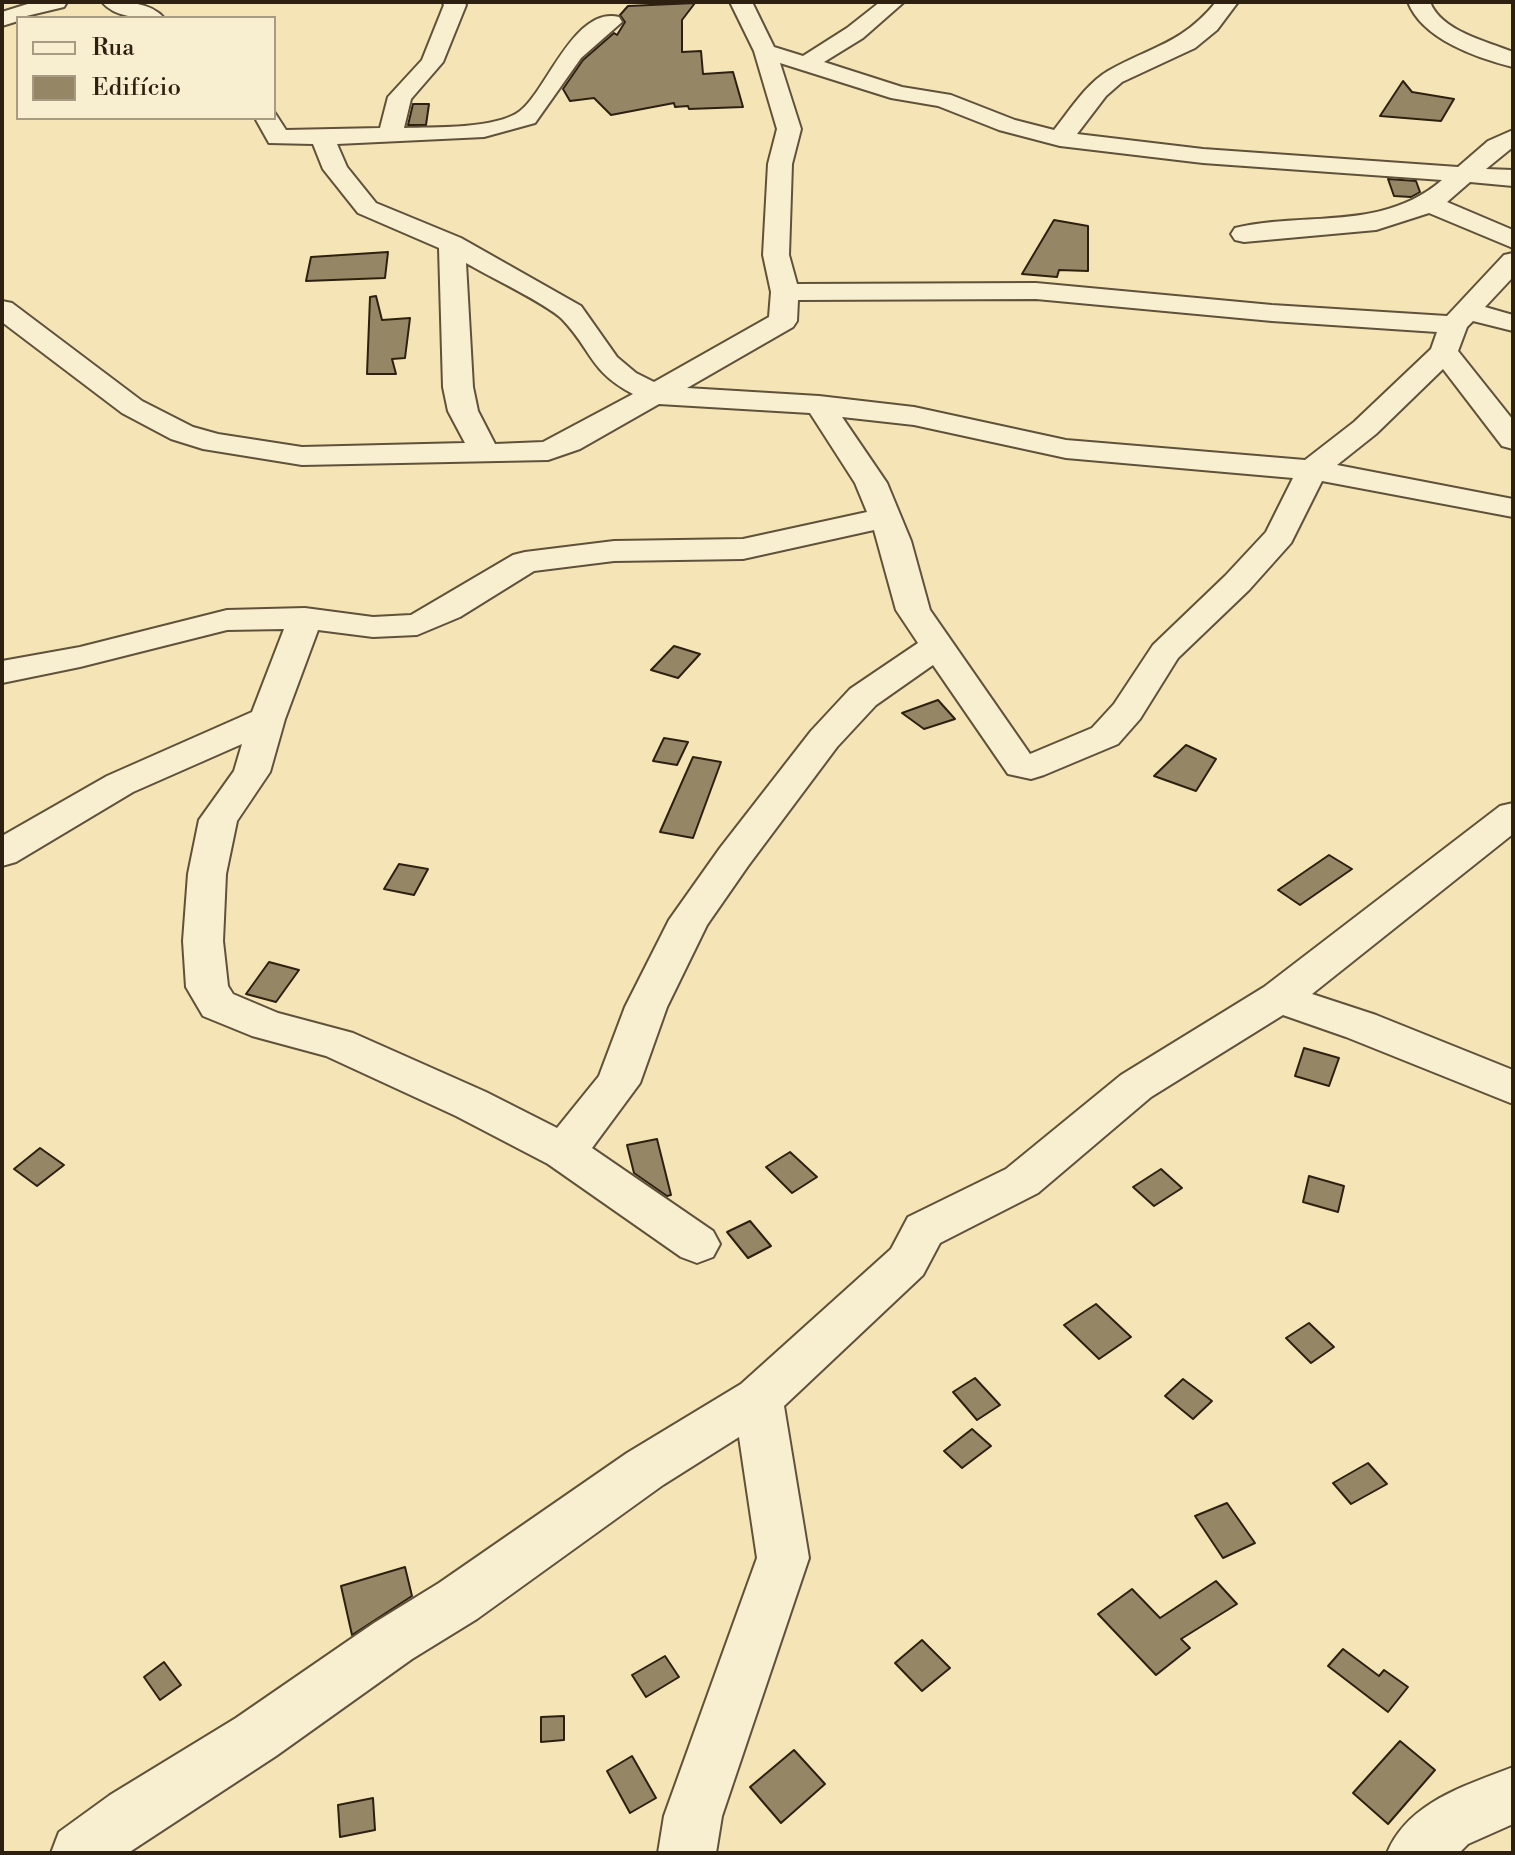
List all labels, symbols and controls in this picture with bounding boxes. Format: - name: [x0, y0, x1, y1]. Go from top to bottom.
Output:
- legend: [16, 16, 276, 120]
- text: Rua: [92, 33, 134, 63]
- text: Edifício: [92, 73, 181, 103]

